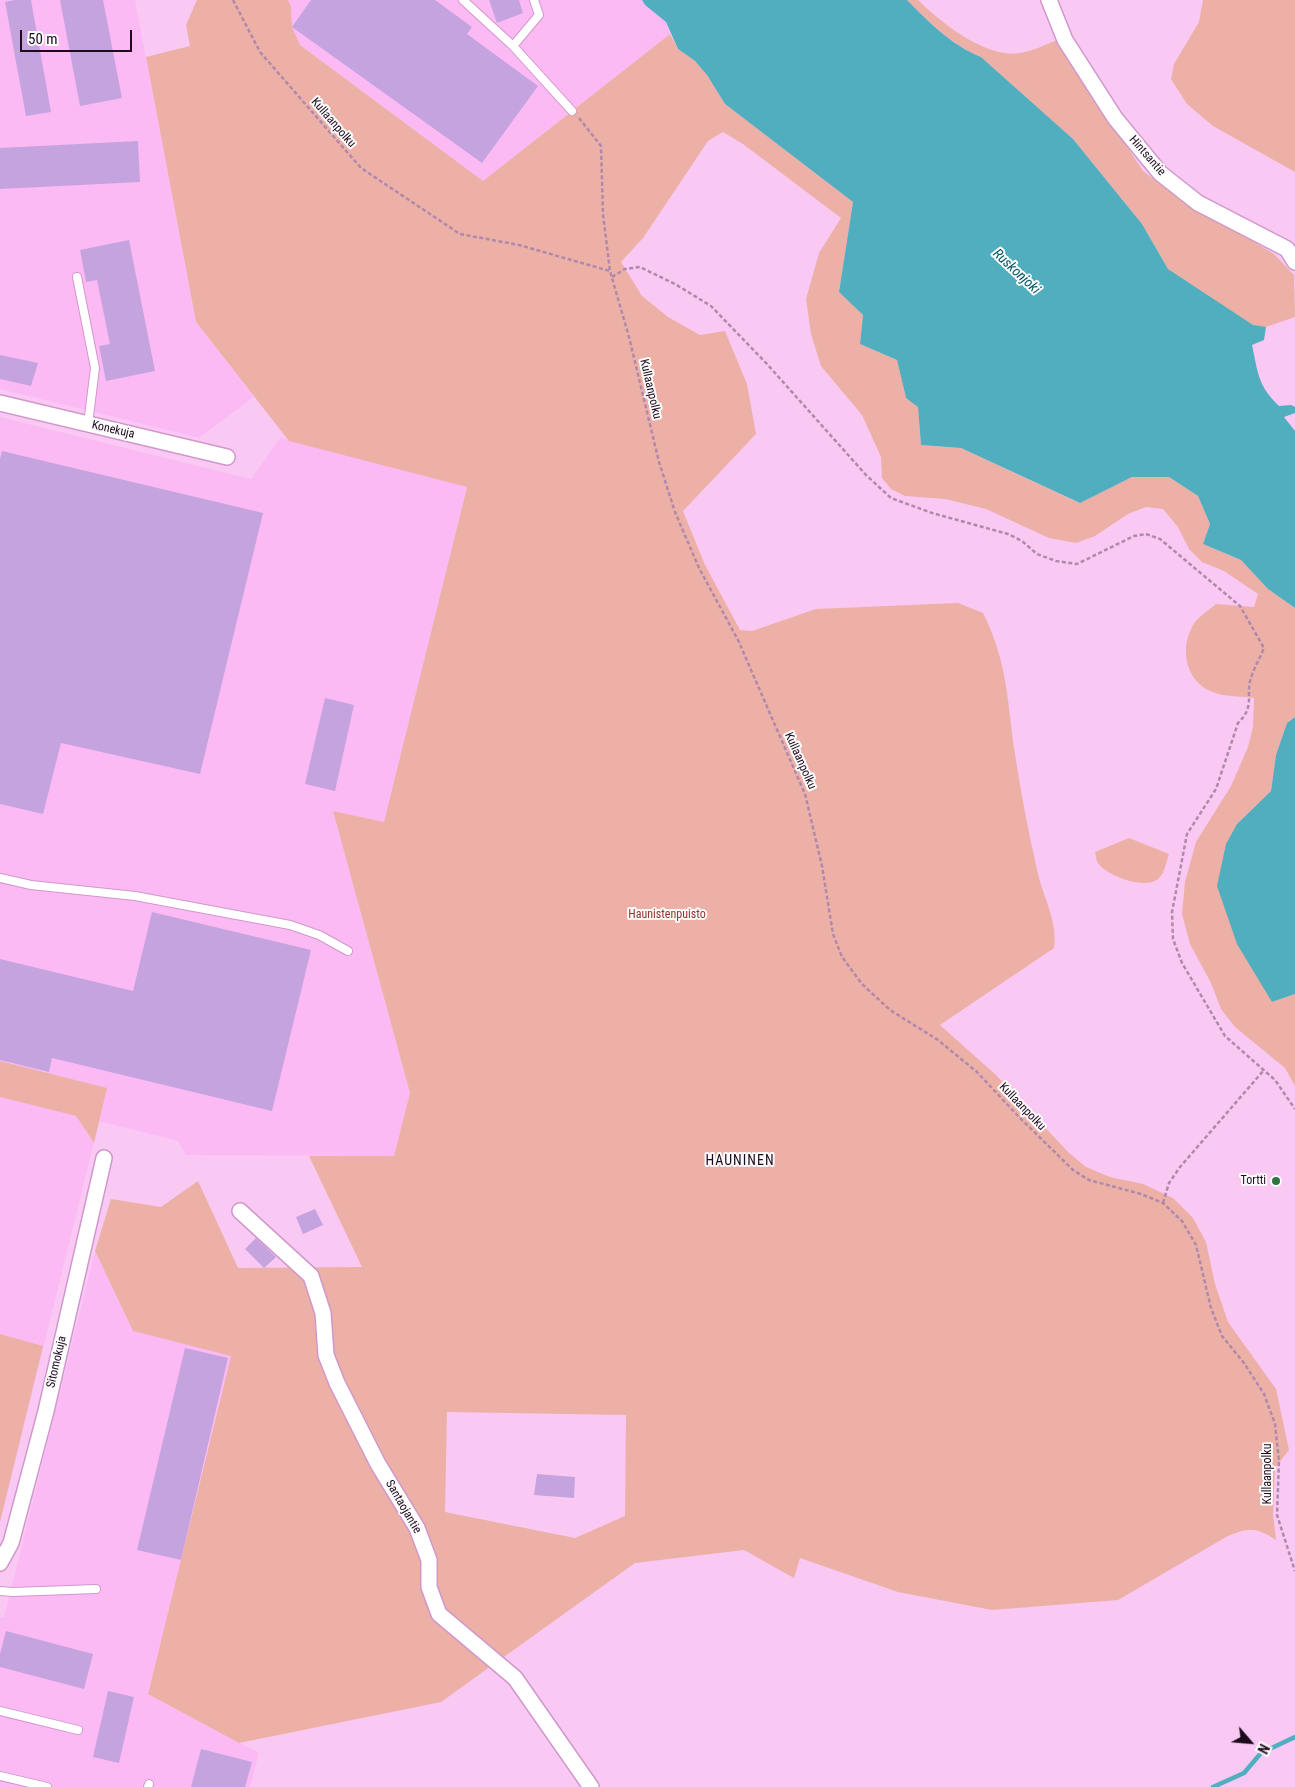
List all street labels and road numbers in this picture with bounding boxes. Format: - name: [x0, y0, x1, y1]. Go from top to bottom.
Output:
- street label: Kullaanpolku: [308, 95, 358, 151]
- street label: Hintsantie: [1126, 133, 1168, 179]
- street label: Kullaanpolku: [636, 358, 664, 420]
- street label: Konekuja: [90, 418, 136, 442]
- street label: Kullaanpolku: [781, 730, 819, 792]
- street label: Kullaanpolku: [996, 1080, 1048, 1134]
- street label: Sitomokuja: [44, 1334, 70, 1390]
- street label: Kullaanpolku: [1261, 1444, 1275, 1504]
- street label: Santaojantie: [382, 1478, 424, 1536]

